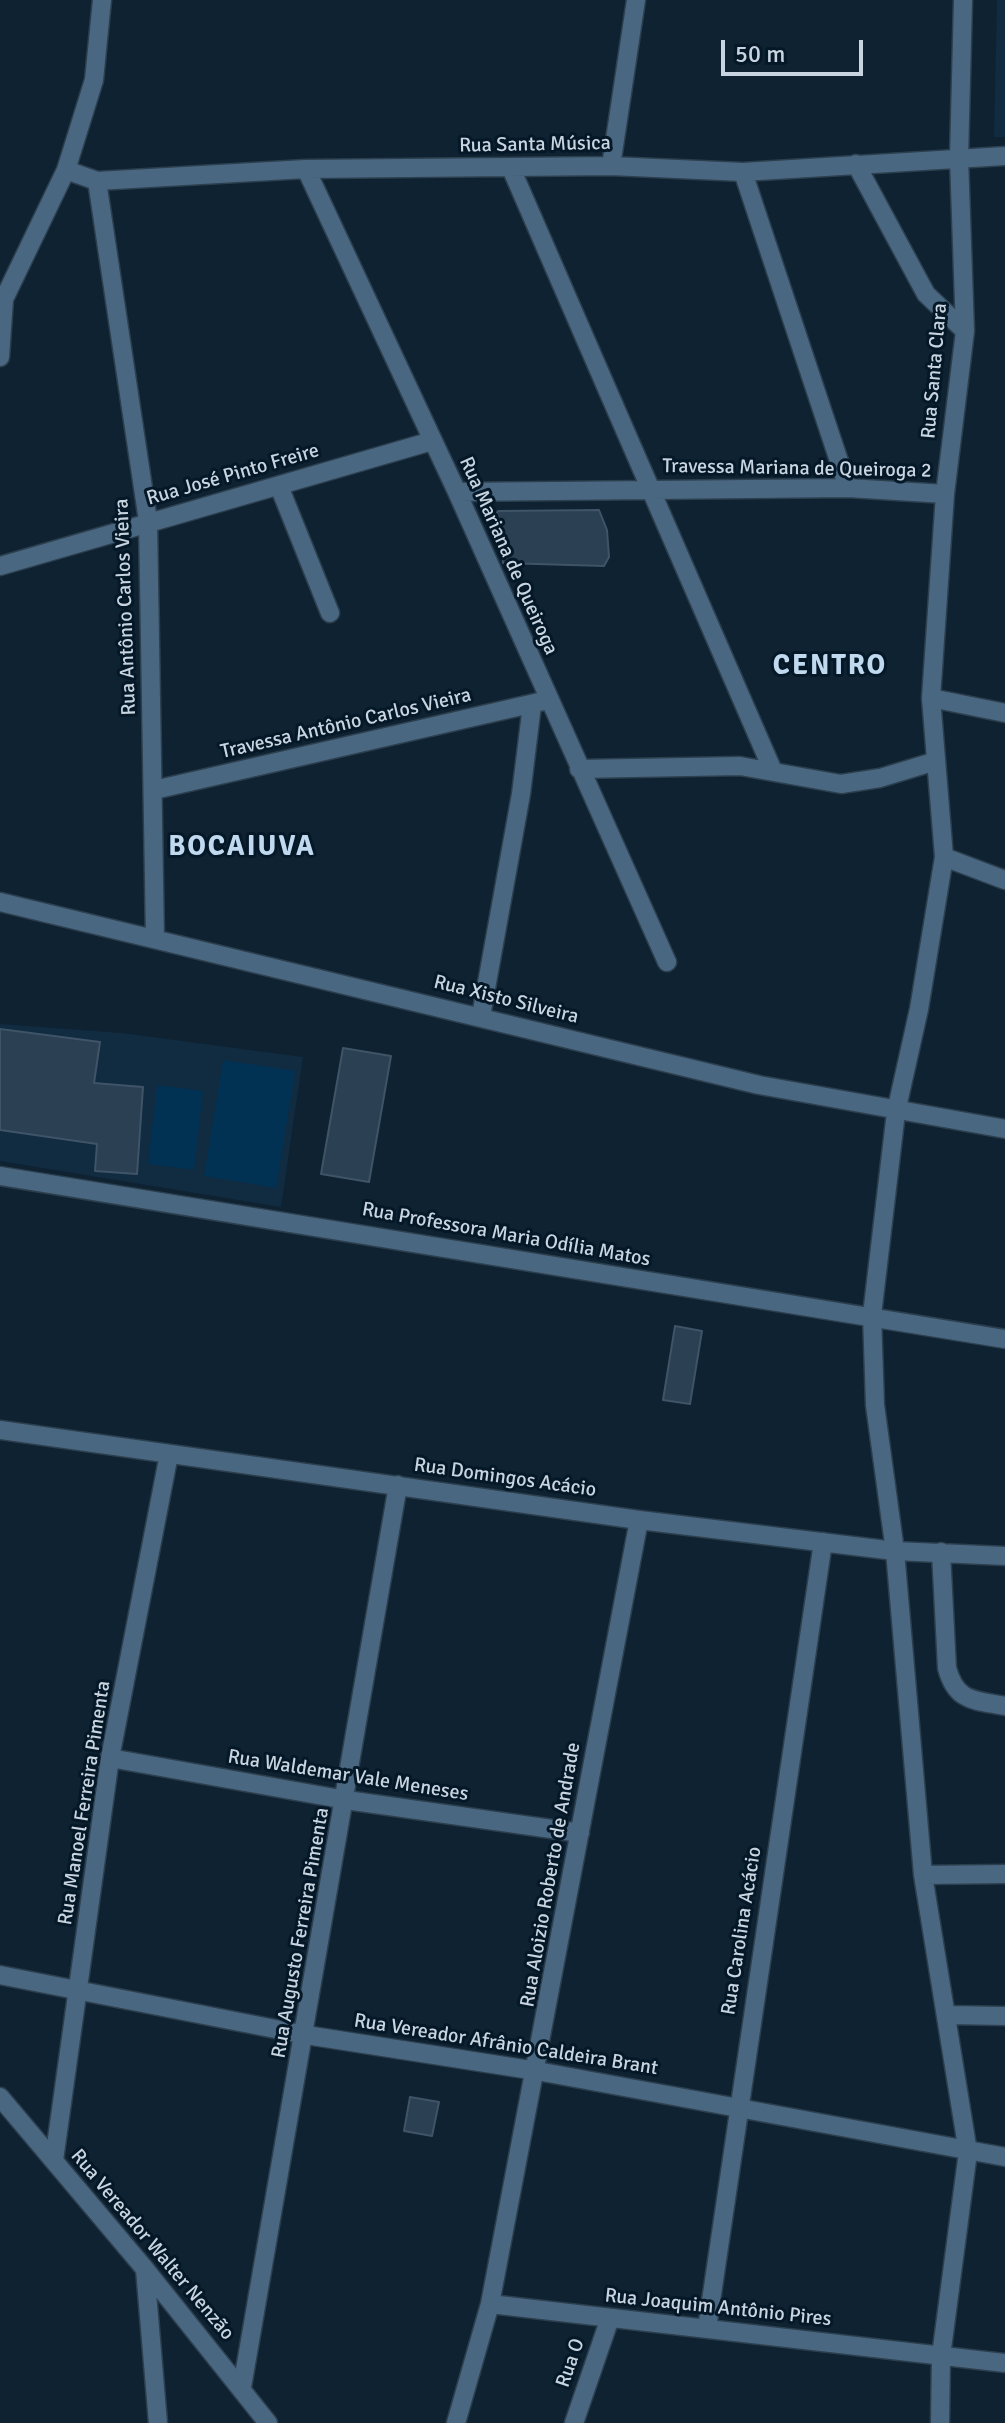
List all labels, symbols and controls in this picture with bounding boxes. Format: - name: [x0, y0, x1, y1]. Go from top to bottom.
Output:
- scale bar: [725, 24, 867, 74]
- text: 50 m: [735, 39, 785, 69]
- street label: Rua Santa Música: [459, 132, 611, 158]
- street label: Rua Santa Clara: [917, 302, 953, 440]
- street label: Rua José Pinto Freire: [144, 439, 322, 511]
- street label: Rua Mariana de Queiroga: [453, 453, 563, 659]
- street label: Travessa Mariana de Queiroga 2: [662, 455, 932, 483]
- street label: Rua Antônio Carlos Vieira: [110, 498, 142, 716]
- district label: CENTRO: [773, 650, 887, 684]
- street label: Travessa Antônio Carlos Vieira: [218, 683, 474, 765]
- district label: BOCAIUVA: [168, 831, 316, 865]
- street label: Rua Xisto Silveira: [431, 970, 581, 1030]
- street label: Rua Professora Maria Odília Matos: [360, 1198, 652, 1272]
- street label: Rua Domingos Acácio: [412, 1453, 598, 1503]
- street label: Rua Manoel Ferreira Pimenta: [54, 1679, 116, 1927]
- street label: Rua Aloizio Roberto de Andrade: [516, 1741, 586, 2009]
- street label: Rua Waldemar Vale Meneses: [226, 1745, 470, 1807]
- street label: Rua Augusto Ferreira Pimenta: [267, 1806, 335, 2060]
- street label: Rua Carolina Acácio: [717, 1845, 767, 2017]
- street label: Rua Vereador Afrânio Caldeira Brant: [352, 2009, 660, 2081]
- street label: Rua Vereador Walter Nenzão: [65, 2145, 239, 2345]
- street label: Rua Joaquim Antônio Pires: [604, 2284, 832, 2332]
- street label: Rua O: [551, 2335, 591, 2391]

